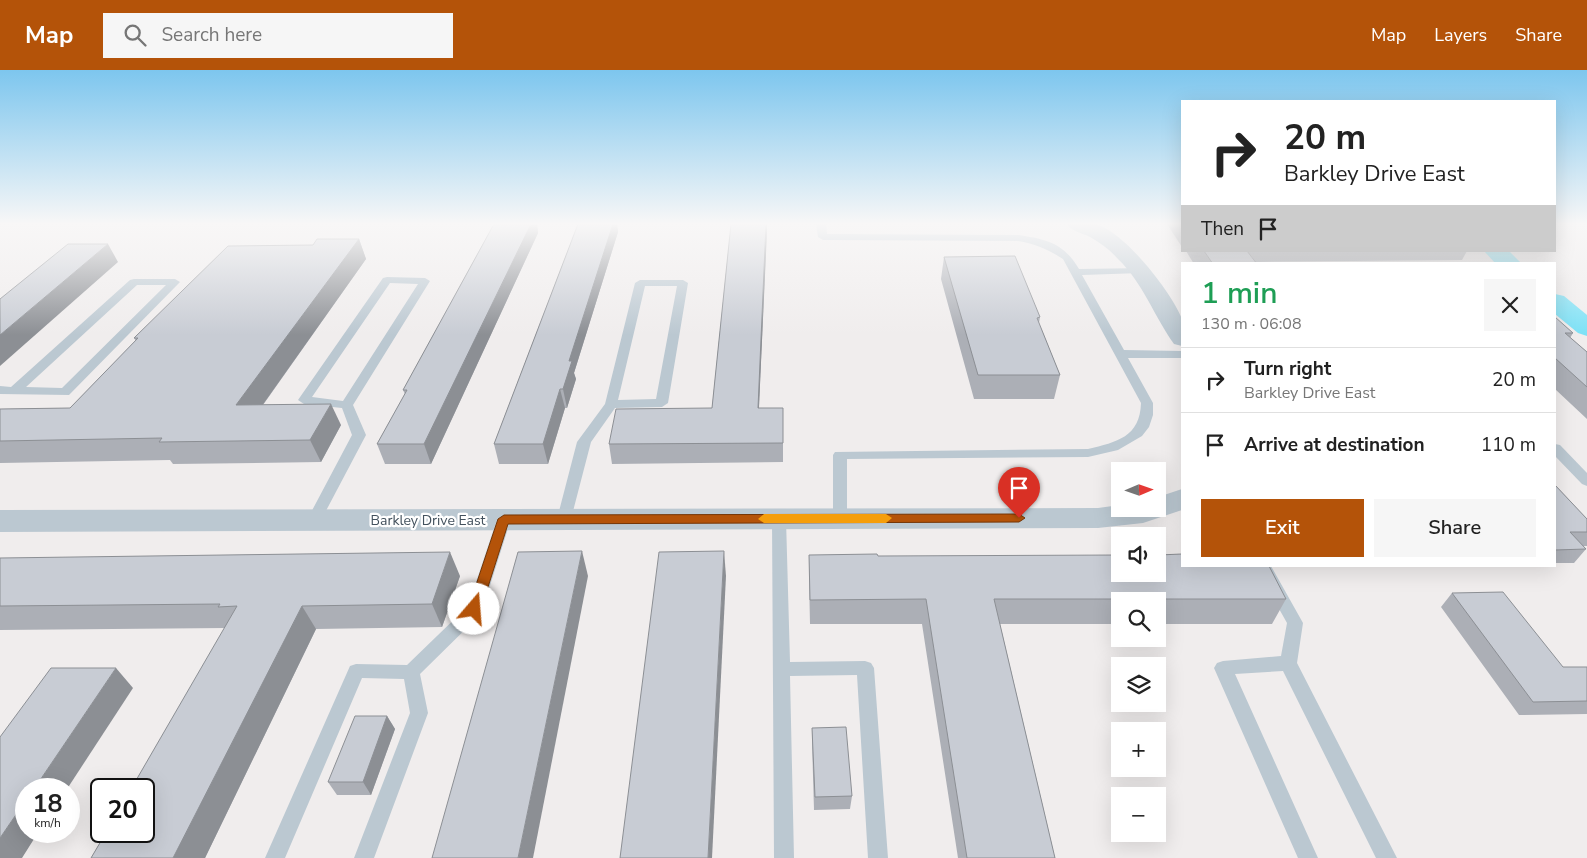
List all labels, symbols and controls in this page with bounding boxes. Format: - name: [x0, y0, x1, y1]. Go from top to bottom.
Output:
- search box: [103, 13, 453, 58]
- text: Map: [25, 19, 73, 51]
- icon: search: [121, 21, 149, 49]
- text: Search here: [161, 22, 262, 48]
- text: Map: [1371, 23, 1406, 47]
- text: Layers: [1434, 23, 1487, 47]
- text: Share: [1515, 23, 1562, 47]
- text: 20 m: [1284, 114, 1366, 161]
- icon: right: [1201, 120, 1266, 185]
- text: Barkley Drive East: [1284, 159, 1465, 189]
- icon: arrive: [1254, 215, 1282, 243]
- text: Then: [1201, 216, 1244, 242]
- text: 1 min: [1201, 273, 1277, 314]
- button: close: [1484, 279, 1536, 331]
- text: 130 m · 06:08: [1201, 313, 1302, 335]
- text: Turn right: [1244, 356, 1331, 382]
- icon: right: [1201, 366, 1229, 394]
- text: 20 m: [1492, 367, 1536, 393]
- text: Barkley Drive East: [1244, 382, 1375, 404]
- icon: arrive: [1201, 431, 1229, 459]
- text: Arrive at destination: [1244, 432, 1425, 458]
- text: 110 m: [1481, 432, 1536, 458]
- north arrow: [1111, 462, 1166, 518]
- map controls: [1111, 462, 1166, 842]
- pin: [998, 467, 1040, 518]
- icon: arrive: [1005, 474, 1033, 502]
- button: Exit: [1201, 499, 1364, 557]
- button: Share: [1374, 499, 1536, 557]
- street label: Barkley Drive East: [371, 511, 486, 530]
- button: sound: [1111, 527, 1166, 582]
- position arrow: [447, 582, 499, 634]
- button: search: [1111, 592, 1166, 647]
- button: layers: [1111, 657, 1166, 712]
- button: +: [1111, 722, 1166, 777]
- speed limit sign: 20: [90, 778, 155, 843]
- text: 18: [32, 787, 63, 821]
- button: −: [1111, 787, 1166, 842]
- text: km/h: [34, 815, 61, 831]

